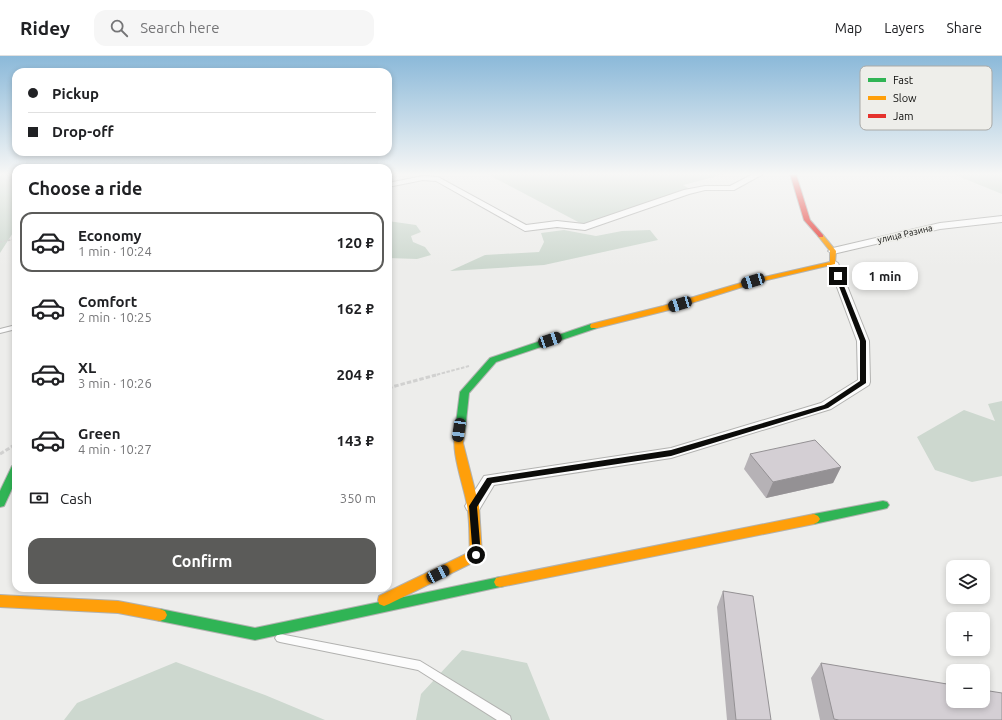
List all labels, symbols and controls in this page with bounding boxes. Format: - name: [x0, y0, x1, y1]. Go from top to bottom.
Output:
- search box: [94, 10, 374, 46]
- text: Ridey: [20, 17, 70, 39]
- icon: search: [108, 17, 130, 39]
- text: Search here: [140, 19, 219, 36]
- text: Map: [835, 20, 862, 36]
- text: Layers: [884, 20, 924, 36]
- text: Share: [946, 20, 982, 36]
- legend: [860, 66, 992, 130]
- text: Fast: [893, 74, 914, 86]
- text: Pickup: [52, 85, 99, 102]
- text: Slow: [893, 92, 917, 104]
- text: Jam: [893, 110, 914, 122]
- text: Drop-off: [52, 123, 114, 140]
- text: Choose a ride: [28, 178, 142, 198]
- street label: улица Разина: [877, 223, 933, 245]
- icon: car: [30, 224, 66, 260]
- text: Economy: [78, 227, 142, 244]
- text: 120 ₽: [337, 234, 374, 251]
- text: 1 min · 10:24: [78, 244, 152, 258]
- callout: 1 min: [852, 262, 918, 290]
- route end: [829, 267, 847, 285]
- text: 1 min: [869, 269, 901, 283]
- car: [740, 272, 766, 290]
- icon: car: [30, 290, 66, 326]
- text: Comfort: [78, 293, 137, 310]
- car: [667, 295, 693, 313]
- text: 162 ₽: [337, 300, 374, 317]
- text: 2 min · 10:25: [78, 310, 152, 324]
- car: [537, 330, 563, 350]
- icon: car: [30, 356, 66, 392]
- text: XL: [78, 359, 96, 376]
- text: 204 ₽: [337, 366, 374, 383]
- text: 3 min · 10:26: [78, 376, 152, 390]
- car: [451, 417, 467, 443]
- icon: car: [30, 422, 66, 458]
- text: Green: [78, 425, 120, 442]
- text: 143 ₽: [337, 432, 374, 449]
- text: 4 min · 10:27: [78, 442, 152, 456]
- icon: cash: [28, 487, 50, 509]
- text: Cash: [60, 490, 92, 507]
- text: 350 m: [340, 491, 376, 505]
- button: Confirm: [28, 538, 376, 584]
- route start: [467, 546, 485, 564]
- map controls: [946, 560, 990, 708]
- button: layers: [946, 560, 990, 604]
- car: [425, 563, 451, 585]
- button: +: [946, 612, 990, 656]
- button: −: [946, 664, 990, 708]

